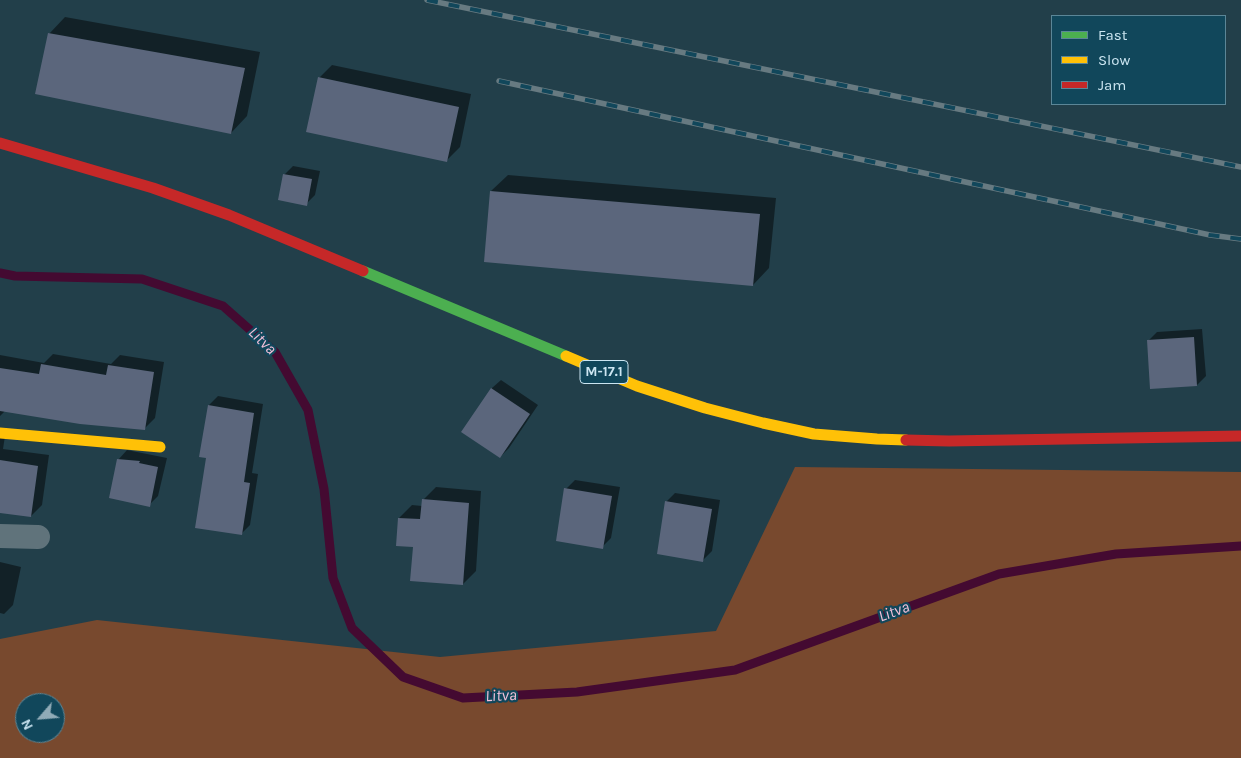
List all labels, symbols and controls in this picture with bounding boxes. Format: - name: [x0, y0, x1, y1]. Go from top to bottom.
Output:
- legend: [1051, 15, 1226, 105]
- text: Fast: [1098, 26, 1127, 44]
- text: Slow: [1098, 51, 1130, 69]
- text: Jam: [1098, 76, 1126, 94]
- water label: Litva: [244, 323, 280, 359]
- road number: M-17.1: [580, 361, 628, 384]
- water label: Litva: [876, 598, 912, 626]
- water label: Litva: [485, 686, 517, 706]
- north arrow: [15, 693, 65, 743]
- text: N: [17, 716, 37, 733]

